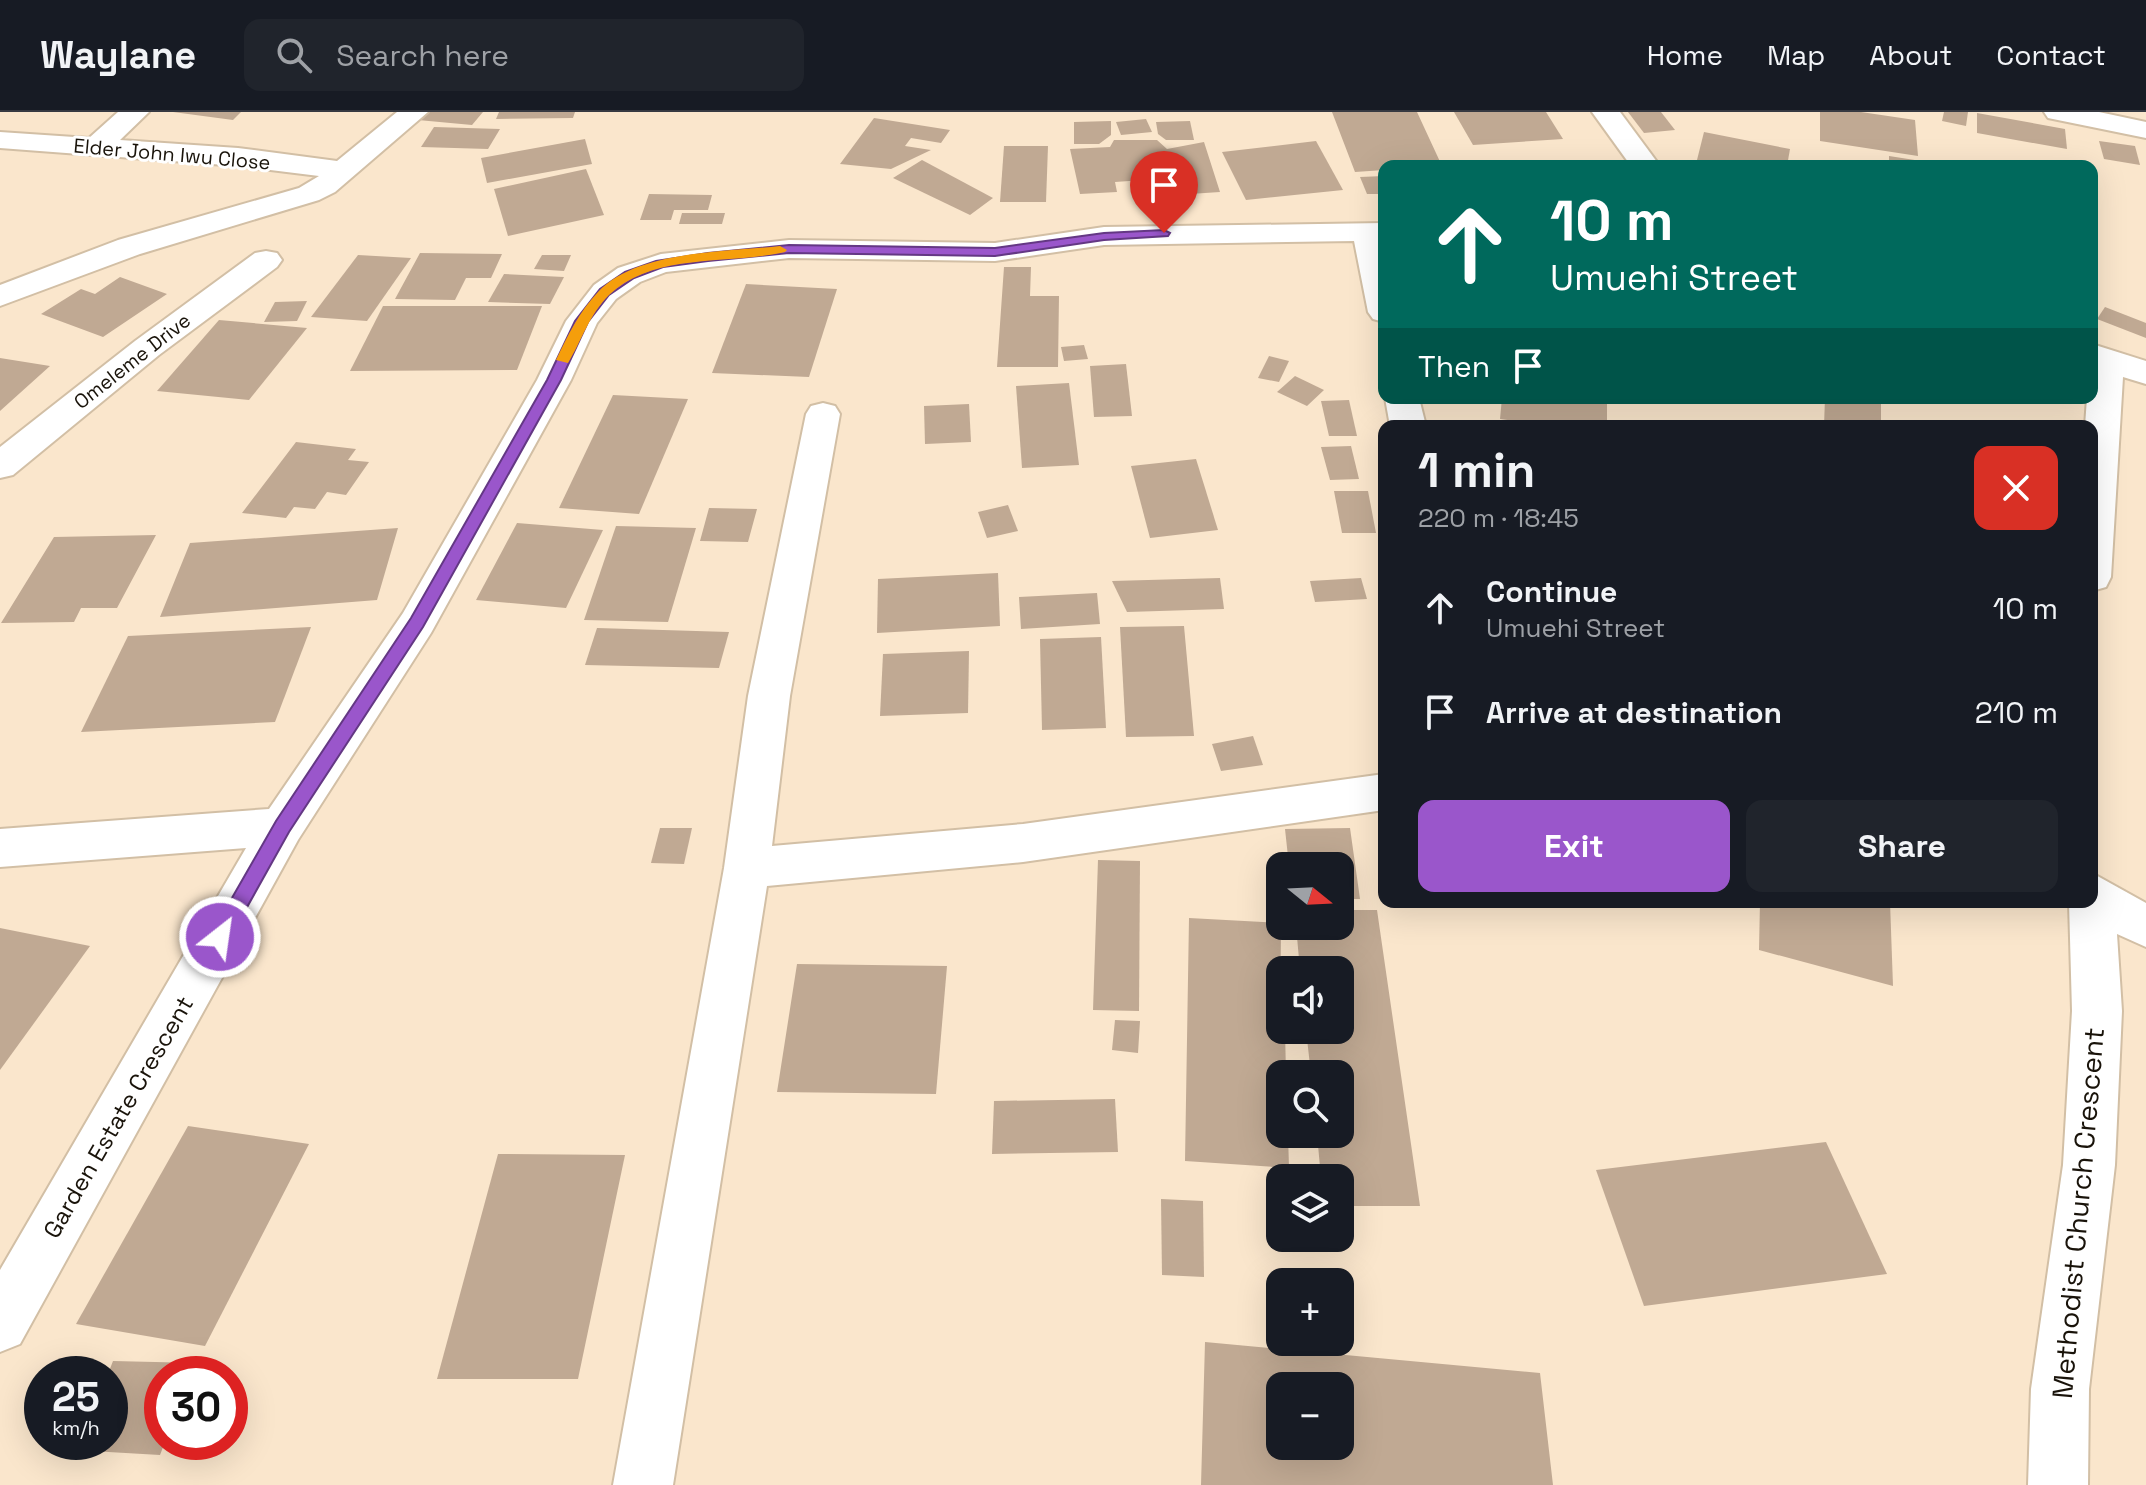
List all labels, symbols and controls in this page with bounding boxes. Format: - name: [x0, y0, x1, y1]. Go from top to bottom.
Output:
- search box: [244, 19, 804, 91]
- text: Waylane: [40, 31, 196, 79]
- icon: search: [272, 33, 316, 77]
- text: Search here: [336, 36, 509, 75]
- text: Home: [1647, 37, 1723, 73]
- text: Map: [1767, 37, 1825, 73]
- text: About: [1869, 37, 1952, 73]
- text: Contact: [1996, 37, 2106, 73]
- street label: Elder John Iwu Close: [72, 132, 272, 176]
- pin: [1130, 151, 1198, 233]
- icon: arrive: [1142, 163, 1186, 207]
- text: 10 m: [1550, 185, 1674, 256]
- icon: ahead: [1418, 192, 1522, 296]
- text: Umuehi Street: [1550, 255, 1798, 301]
- street label: Omeleme Drive: [68, 307, 196, 415]
- icon: arrive: [1506, 344, 1550, 388]
- text: Then: [1418, 347, 1490, 386]
- text: 1 min: [1418, 440, 1535, 501]
- button: close: [1974, 446, 2058, 530]
- text: 220 m · 18:45: [1418, 501, 1579, 535]
- text: Continue: [1486, 572, 1617, 611]
- icon: ahead: [1418, 586, 1462, 630]
- text: 10 m: [1993, 589, 2058, 628]
- text: Umuehi Street: [1486, 611, 1665, 645]
- icon: arrive: [1418, 690, 1462, 734]
- text: Arrive at destination: [1486, 693, 1782, 732]
- text: 210 m: [1975, 693, 2058, 732]
- button: Exit: [1418, 800, 1730, 892]
- button: Share: [1746, 800, 2058, 892]
- north arrow: [1266, 852, 1354, 940]
- map controls: [1266, 852, 1354, 1460]
- position arrow: [178, 895, 262, 979]
- button: sound: [1266, 956, 1354, 1044]
- street label: Garden Estate Crescent: [36, 990, 200, 1244]
- street label: Methodist Church Crescent: [2044, 1026, 2112, 1400]
- button: search: [1266, 1060, 1354, 1148]
- button: layers: [1266, 1164, 1354, 1252]
- button: +: [1266, 1268, 1354, 1356]
- speed limit sign: 30: [144, 1356, 248, 1460]
- text: 25: [52, 1372, 100, 1423]
- button: −: [1266, 1372, 1354, 1460]
- text: km/h: [52, 1415, 100, 1441]

